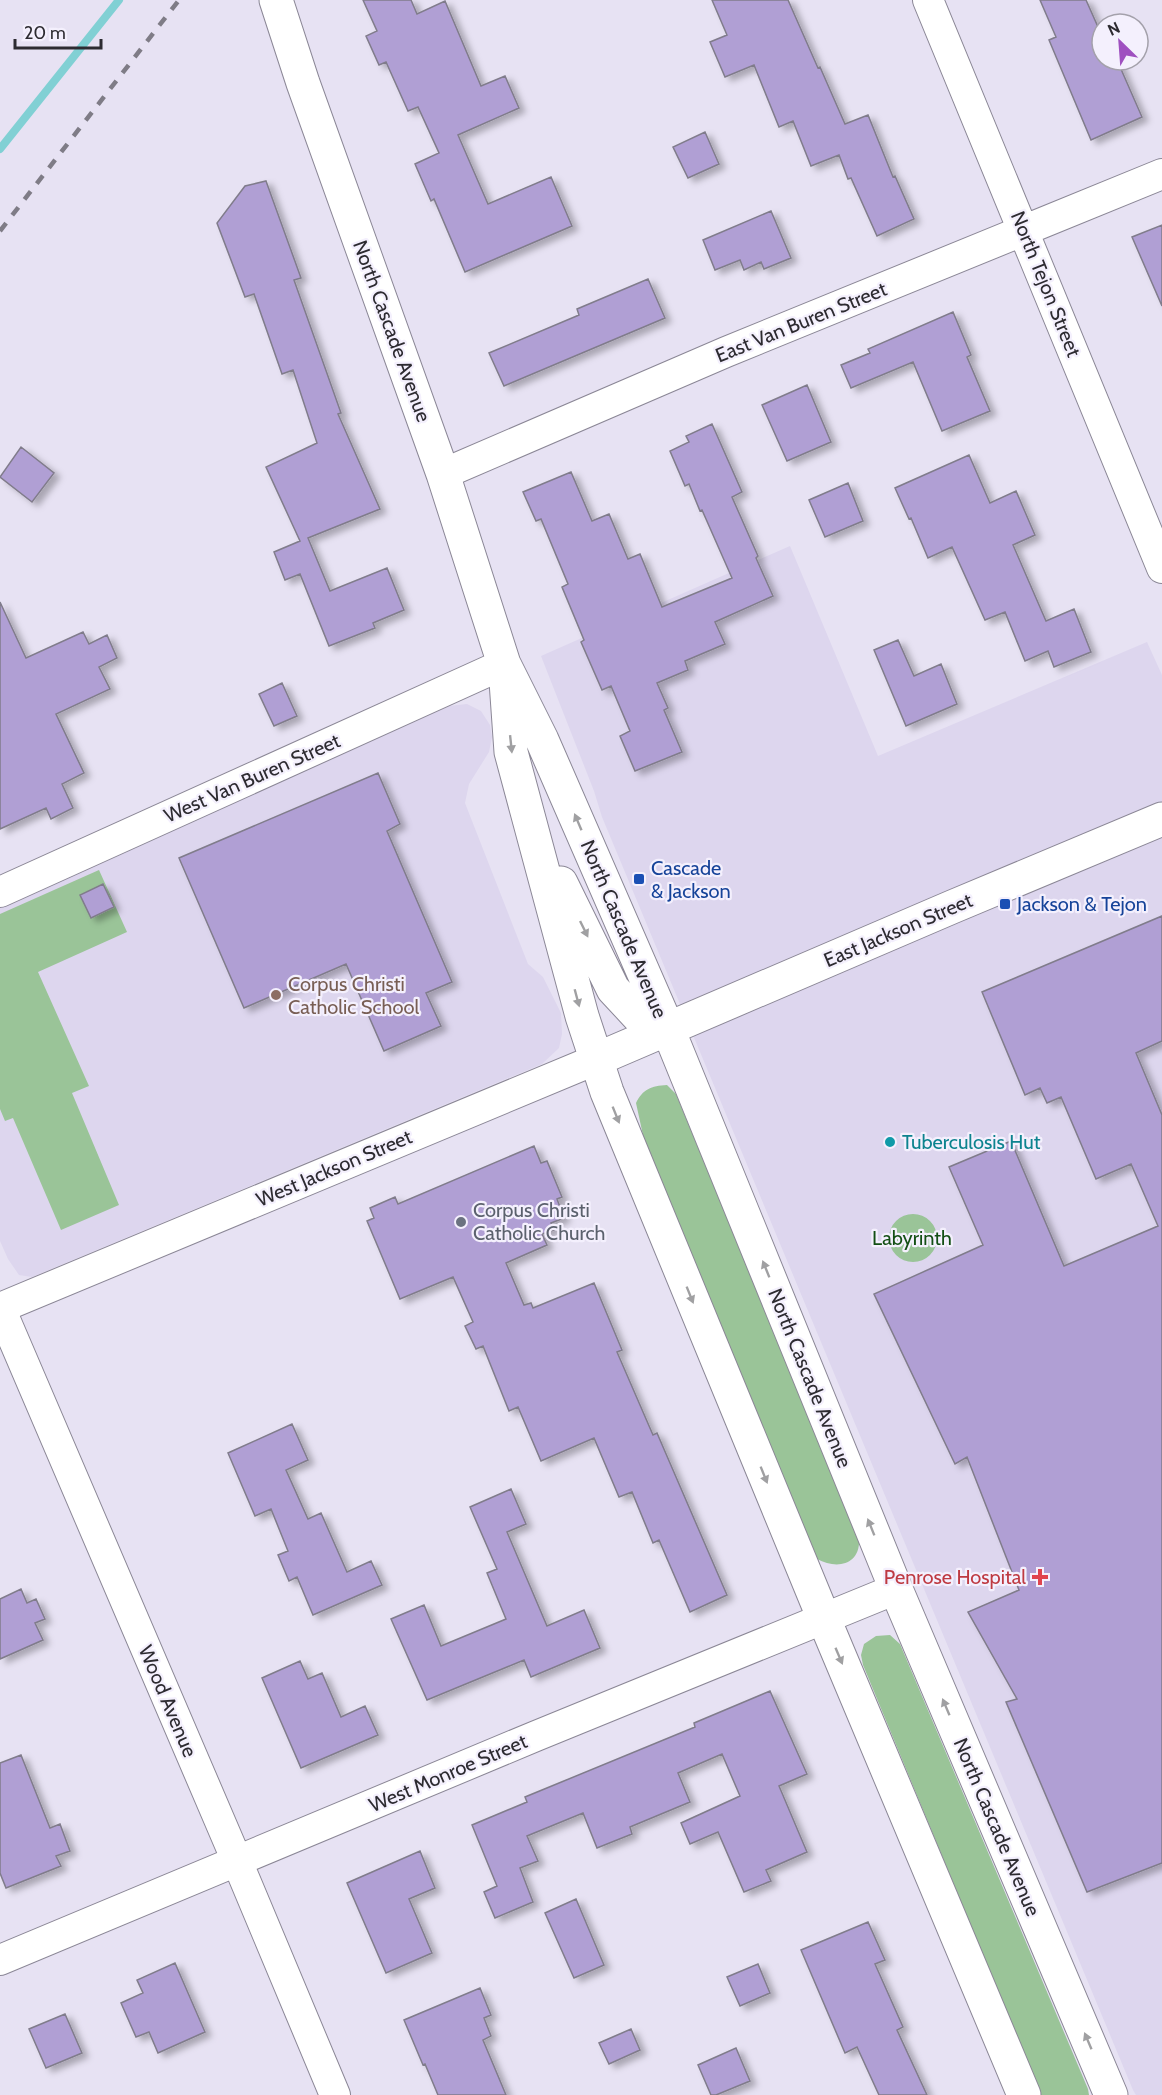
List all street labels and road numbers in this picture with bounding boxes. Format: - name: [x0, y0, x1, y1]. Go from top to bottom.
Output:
- street label: North Tejon Street: [1006, 208, 1086, 361]
- street label: North Cascade Avenue: [348, 237, 436, 425]
- street label: East Van Buren Street: [712, 277, 890, 367]
- street label: West Van Buren Street: [160, 728, 344, 828]
- street label: North Cascade Avenue: [576, 836, 672, 1022]
- street label: East Jackson Street: [820, 888, 976, 972]
- street label: West Jackson Street: [253, 1124, 416, 1212]
- street label: North Cascade Avenue: [763, 1285, 857, 1471]
- street label: Wood Avenue: [134, 1641, 202, 1761]
- street label: West Monroe Street: [365, 1729, 531, 1817]
- street label: North Cascade Avenue: [949, 1734, 1045, 1920]

